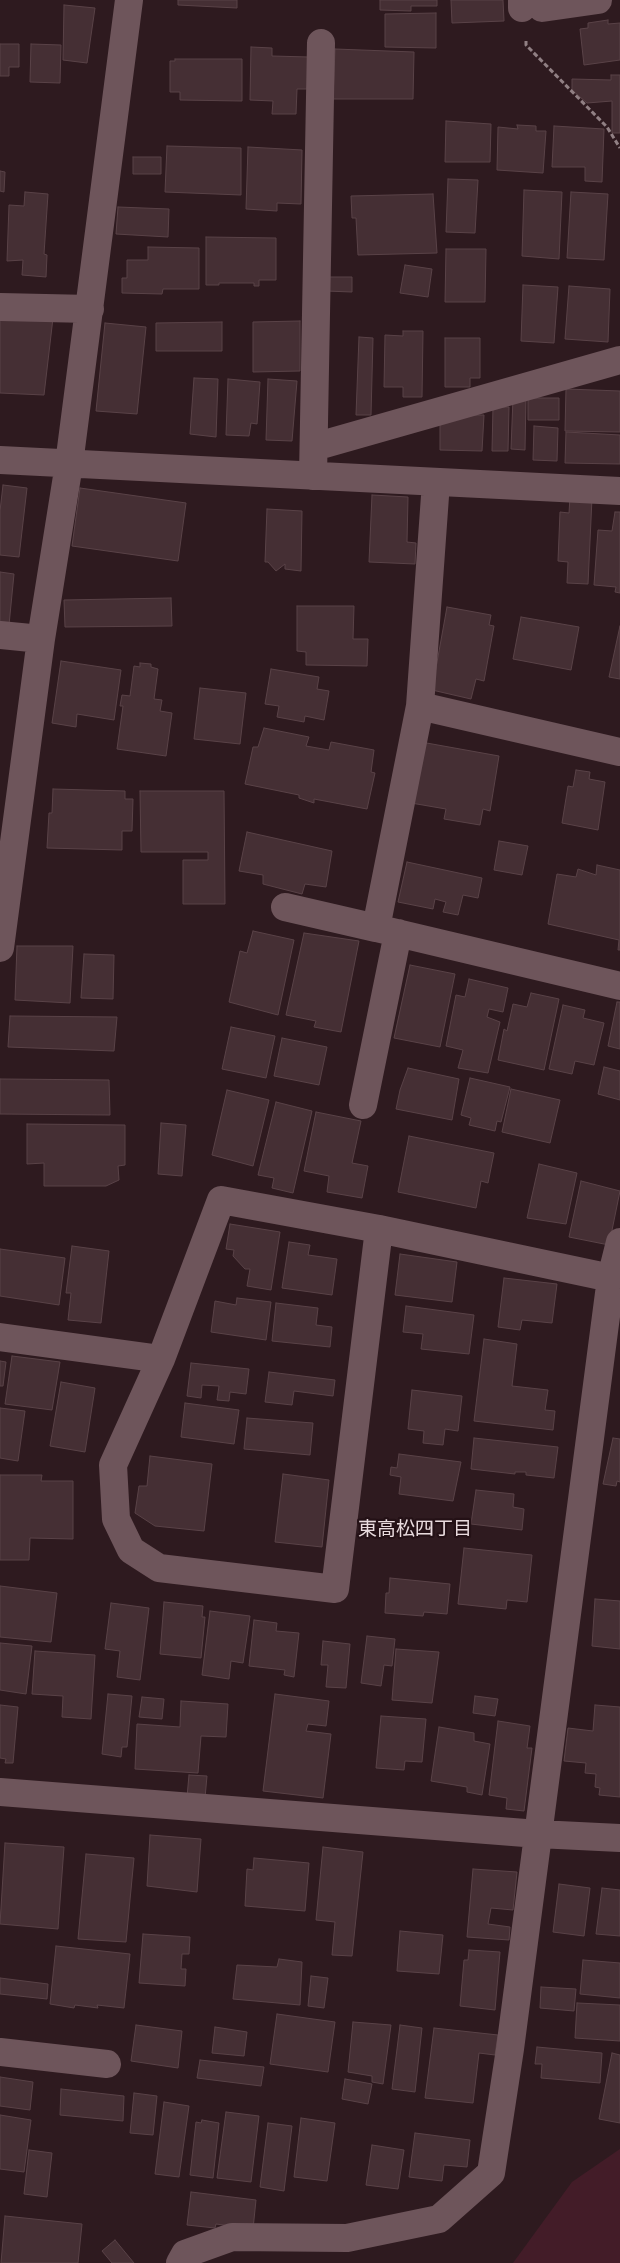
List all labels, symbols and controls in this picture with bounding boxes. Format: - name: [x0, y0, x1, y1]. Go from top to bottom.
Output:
- district label: 東高松四丁目: [358, 1518, 472, 1540]

